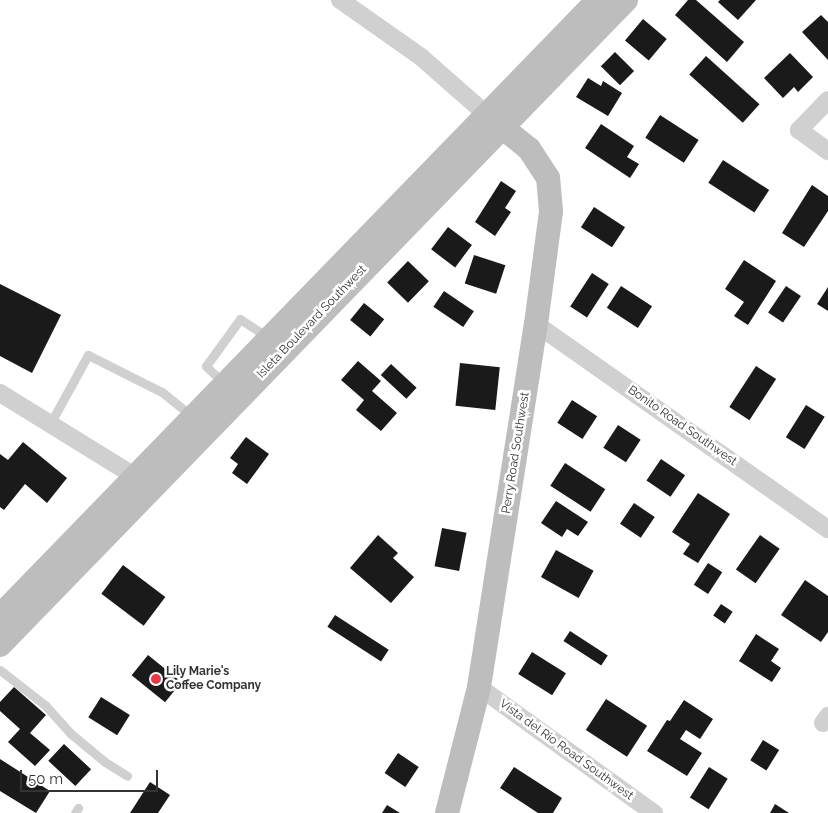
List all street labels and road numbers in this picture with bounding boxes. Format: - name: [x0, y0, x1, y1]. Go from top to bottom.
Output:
- street label: Isleta Boulevard Southwest: [254, 263, 370, 381]
- street label: Bonito Road Southwest: [625, 383, 739, 469]
- street label: Perry Road Southwest: [499, 391, 533, 515]
- street label: Vista del Rio Road Southwest: [496, 696, 636, 804]

